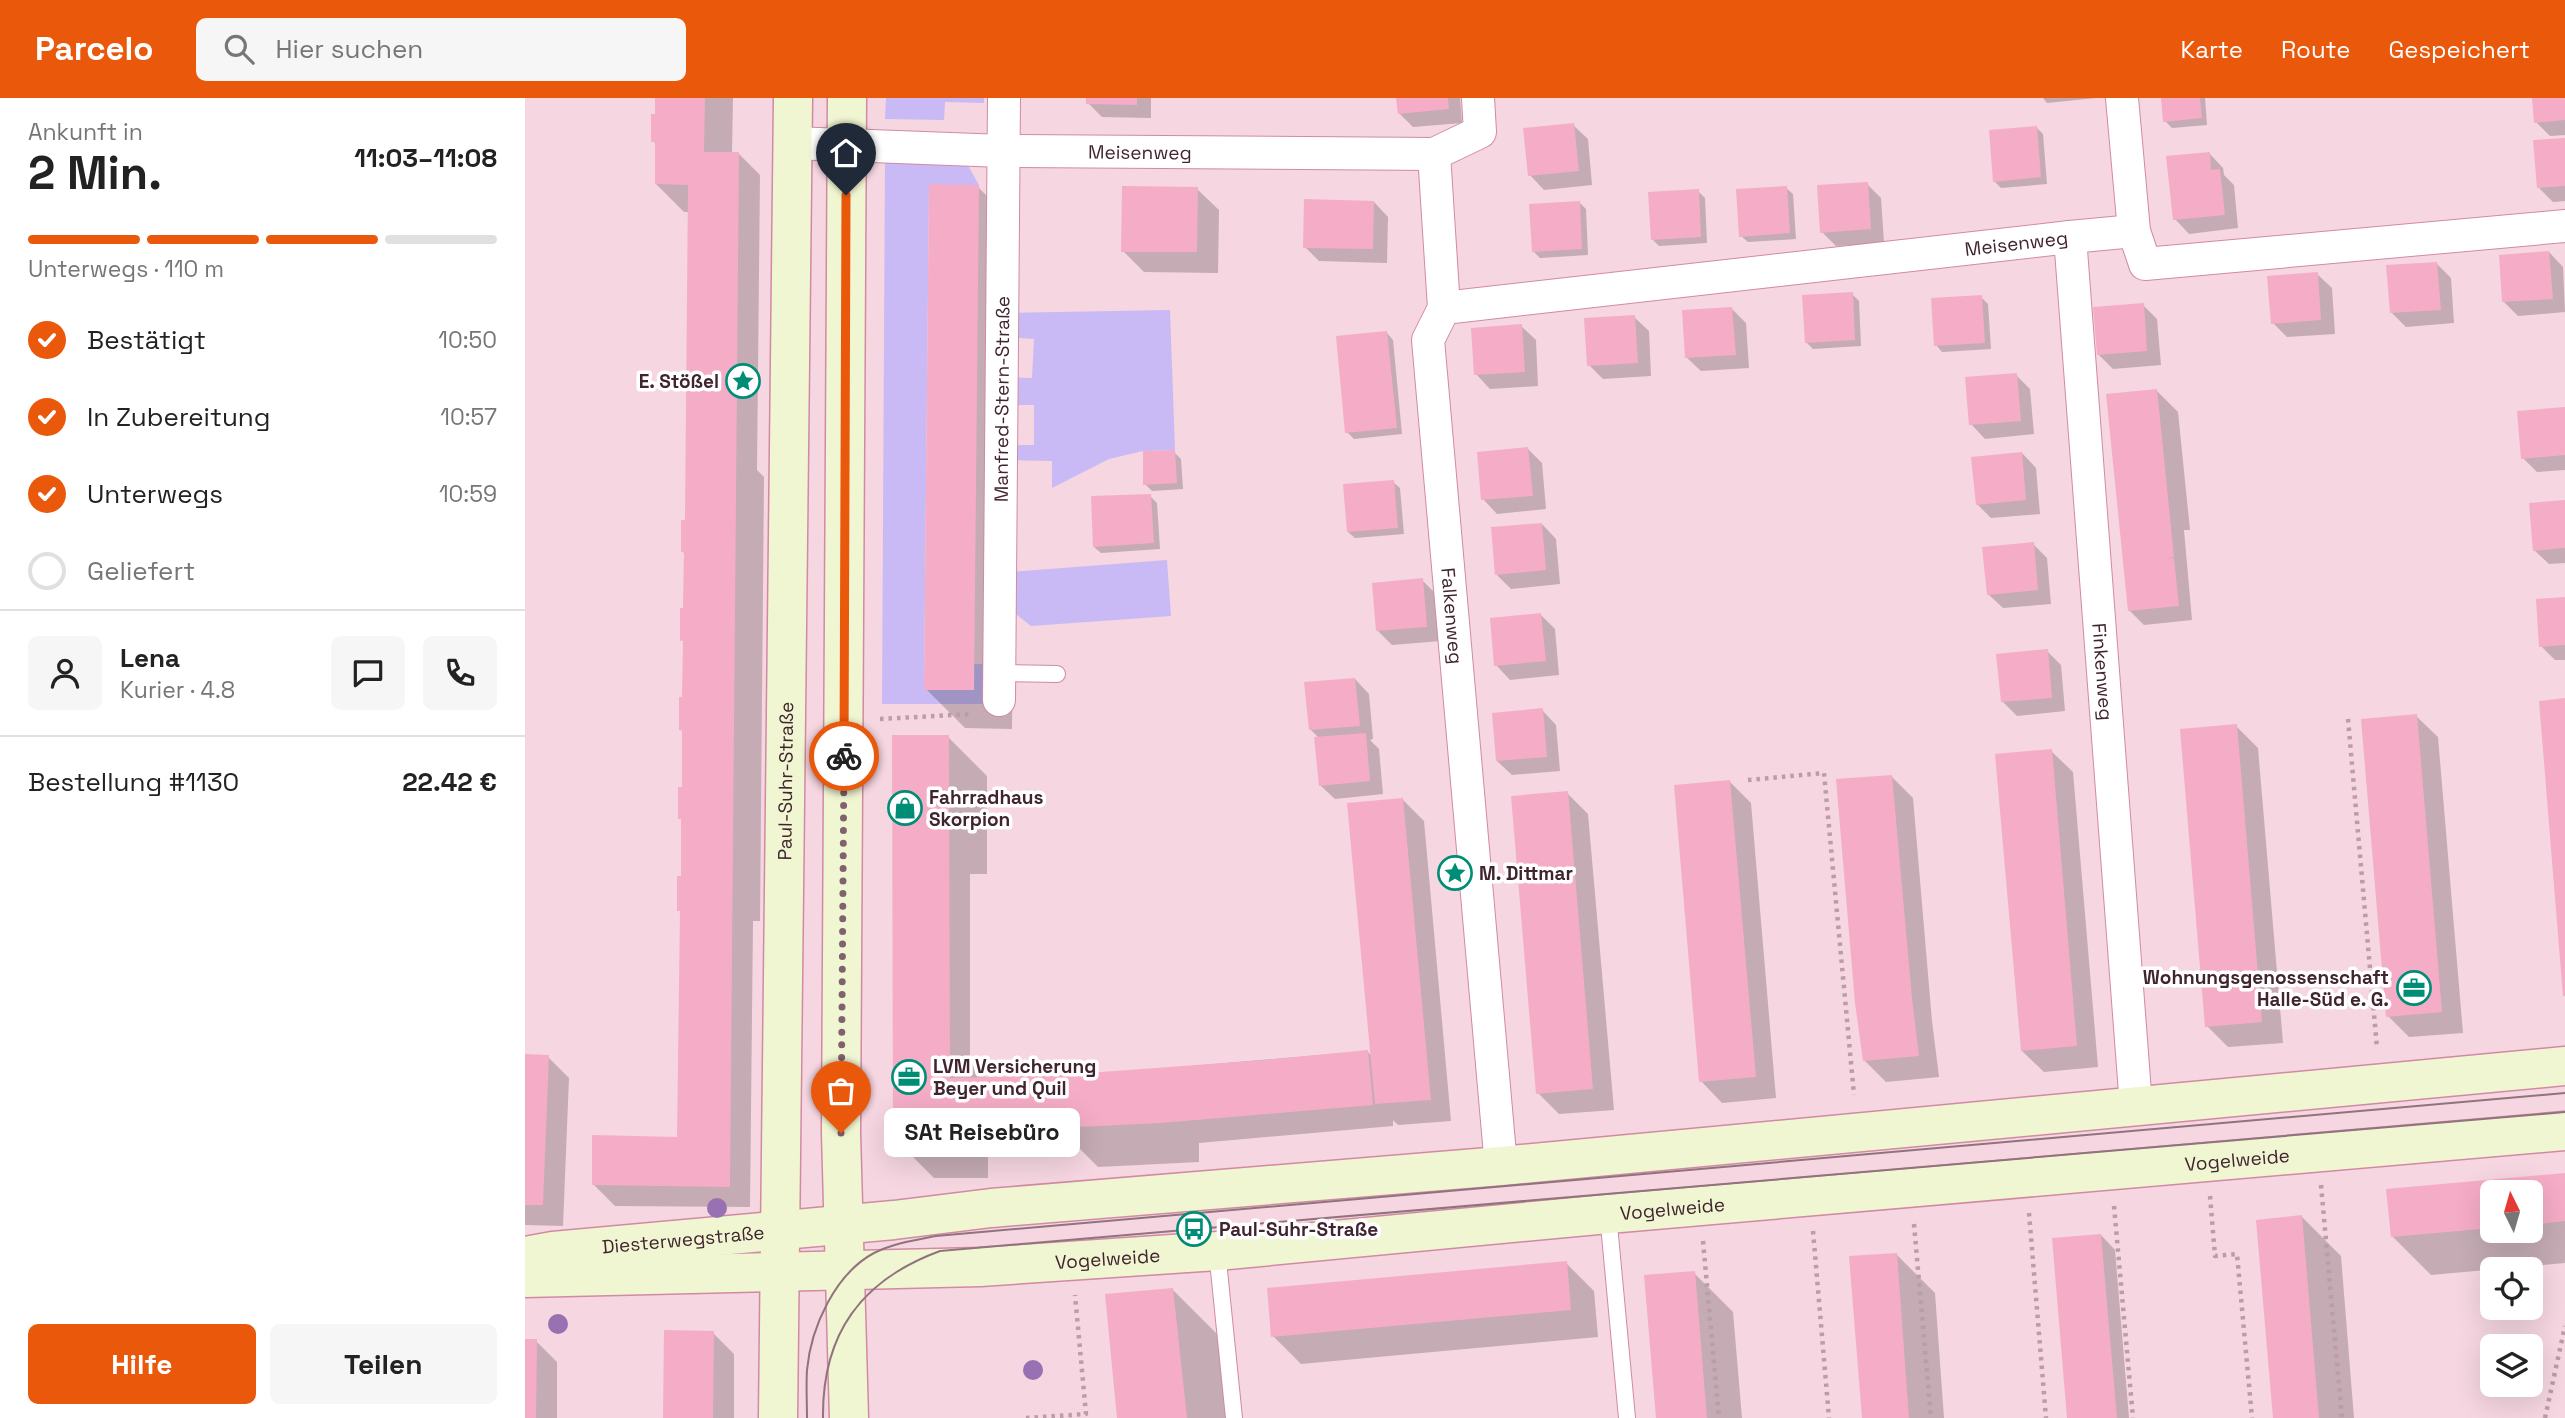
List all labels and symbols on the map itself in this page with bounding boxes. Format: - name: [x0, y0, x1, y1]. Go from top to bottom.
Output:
- pin: [816, 123, 876, 195]
- street label: Meisenweg: [1088, 140, 1192, 165]
- street label: Meisenweg: [1963, 225, 2069, 262]
- street label: Manfred-Stern-Straße: [989, 296, 1015, 502]
- place icon: E. Stößel: [724, 362, 762, 400]
- place label: E. Stößel: [639, 369, 719, 394]
- street label: Falkenweg: [1435, 567, 1469, 665]
- street label: Finkenweg: [2086, 622, 2119, 721]
- street label: Paul-Suhr-Straße: [772, 702, 799, 860]
- courier: [809, 721, 879, 791]
- place label: Fahrradhaus Skorpion: [929, 785, 1044, 832]
- shop icon: Fahrradhaus Skorpion: [886, 789, 924, 827]
- place icon: M. Dittmar: [1436, 854, 1474, 892]
- place label: M. Dittmar: [1479, 861, 1573, 886]
- place label: Wohnungsgenossenschaft Halle-Süd e. G.: [2143, 965, 2389, 1012]
- office icon: Wohnungsgenossenschaft Halle-Süd e. G.: [2395, 969, 2433, 1007]
- place label: LVM Versicherung Beyer und Quil: [933, 1054, 1096, 1101]
- office icon: LVM Versicherung Beyer und Quil: [890, 1058, 928, 1096]
- pin: [811, 1061, 871, 1133]
- callout: SAt Reisebüro: [883, 1108, 1079, 1158]
- street label: Vogelweide: [2184, 1143, 2291, 1177]
- north arrow: [2480, 1180, 2543, 1242]
- street label: Vogelweide: [1619, 1192, 1726, 1226]
- bus stop icon: Paul-Suhr-Straße: [1175, 1210, 1213, 1248]
- place label: Paul-Suhr-Straße: [1219, 1217, 1378, 1242]
- street label: Diesterwegstraße: [601, 1220, 765, 1260]
- street label: Vogelweide: [1054, 1243, 1161, 1275]

